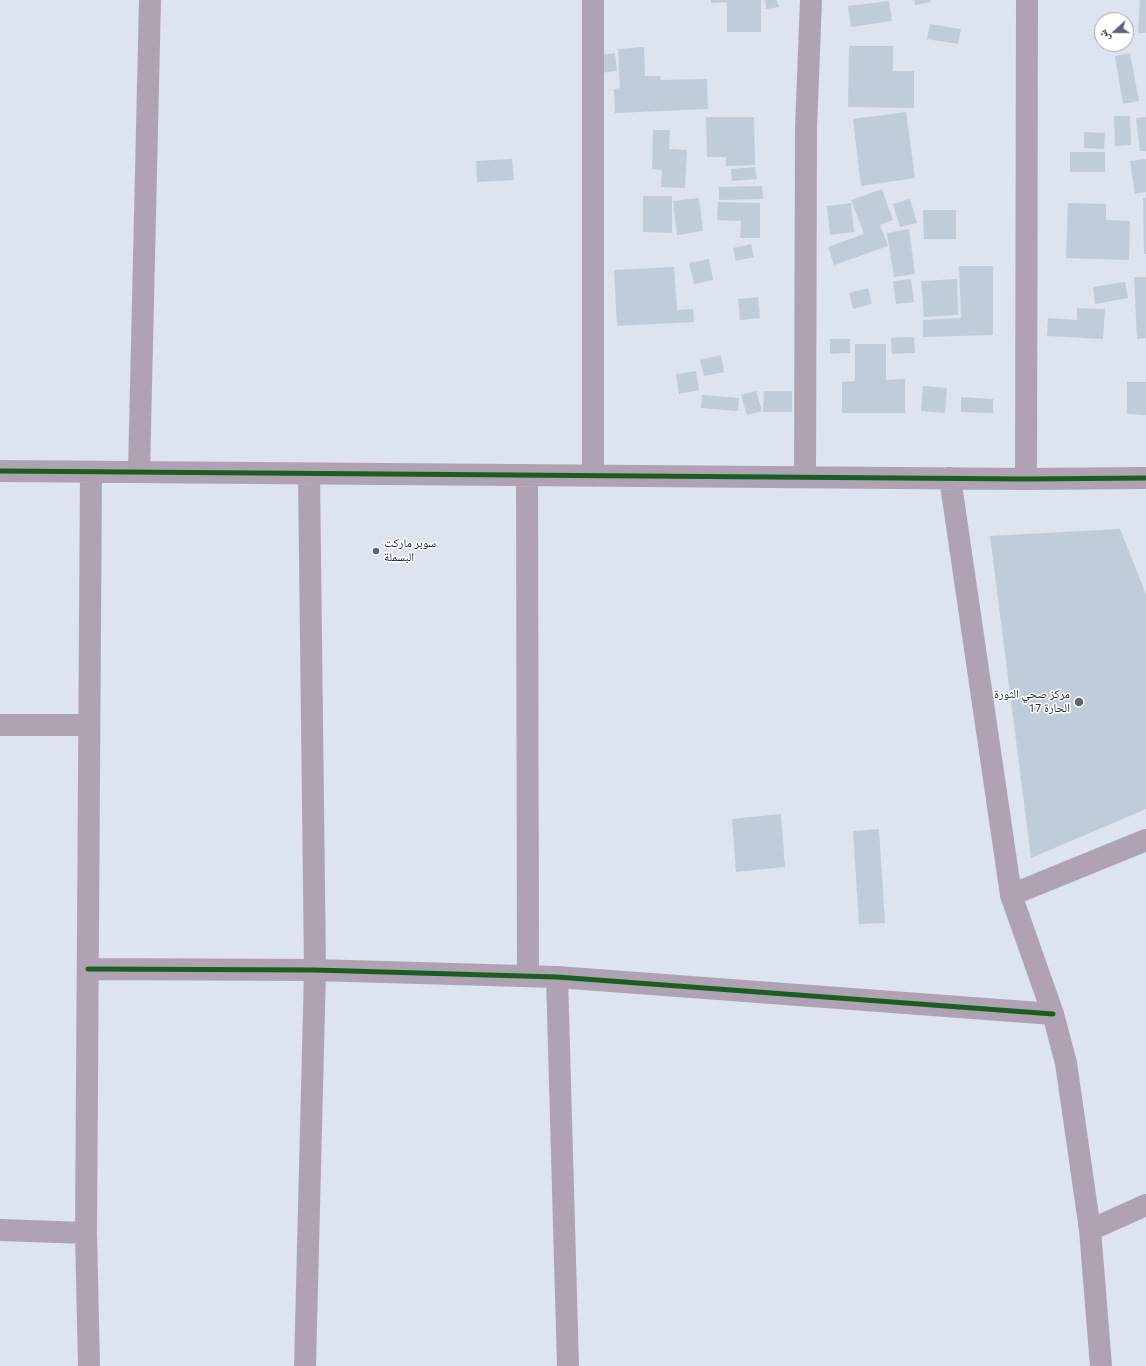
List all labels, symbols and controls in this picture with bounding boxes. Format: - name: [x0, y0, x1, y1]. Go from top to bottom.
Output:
- north arrow: [1094, 12, 1134, 52]
- text: ش: [1094, 28, 1113, 44]
- place label: سوبر ماركت البسملة: [384, 537, 436, 565]
- marker: سوبر ماركت البسملة: [371, 546, 381, 556]
- place label: مركز صحي الثورة الحارة 17: [994, 688, 1070, 716]
- marker: مركز صحي الثورة الحارة 17: [1073, 696, 1085, 708]

